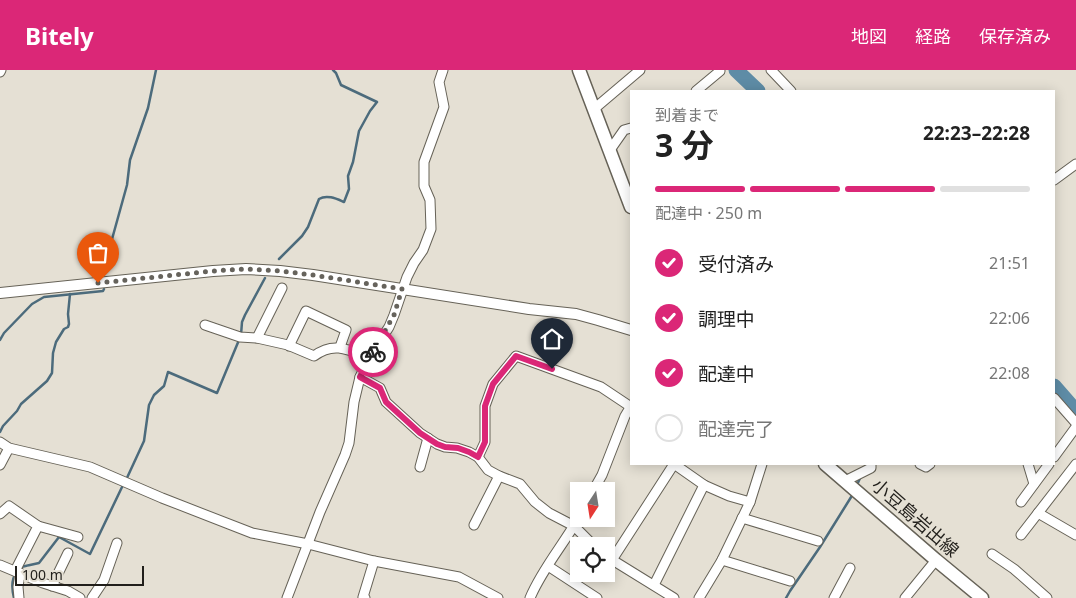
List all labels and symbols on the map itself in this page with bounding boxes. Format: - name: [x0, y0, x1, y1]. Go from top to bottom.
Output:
- pin: [77, 232, 119, 283]
- pin: [531, 318, 573, 369]
- courier: [348, 327, 398, 377]
- street label: 小豆島岩出線: [867, 473, 964, 562]
- north arrow: [570, 482, 615, 528]
- scale bar: [15, 563, 144, 586]

